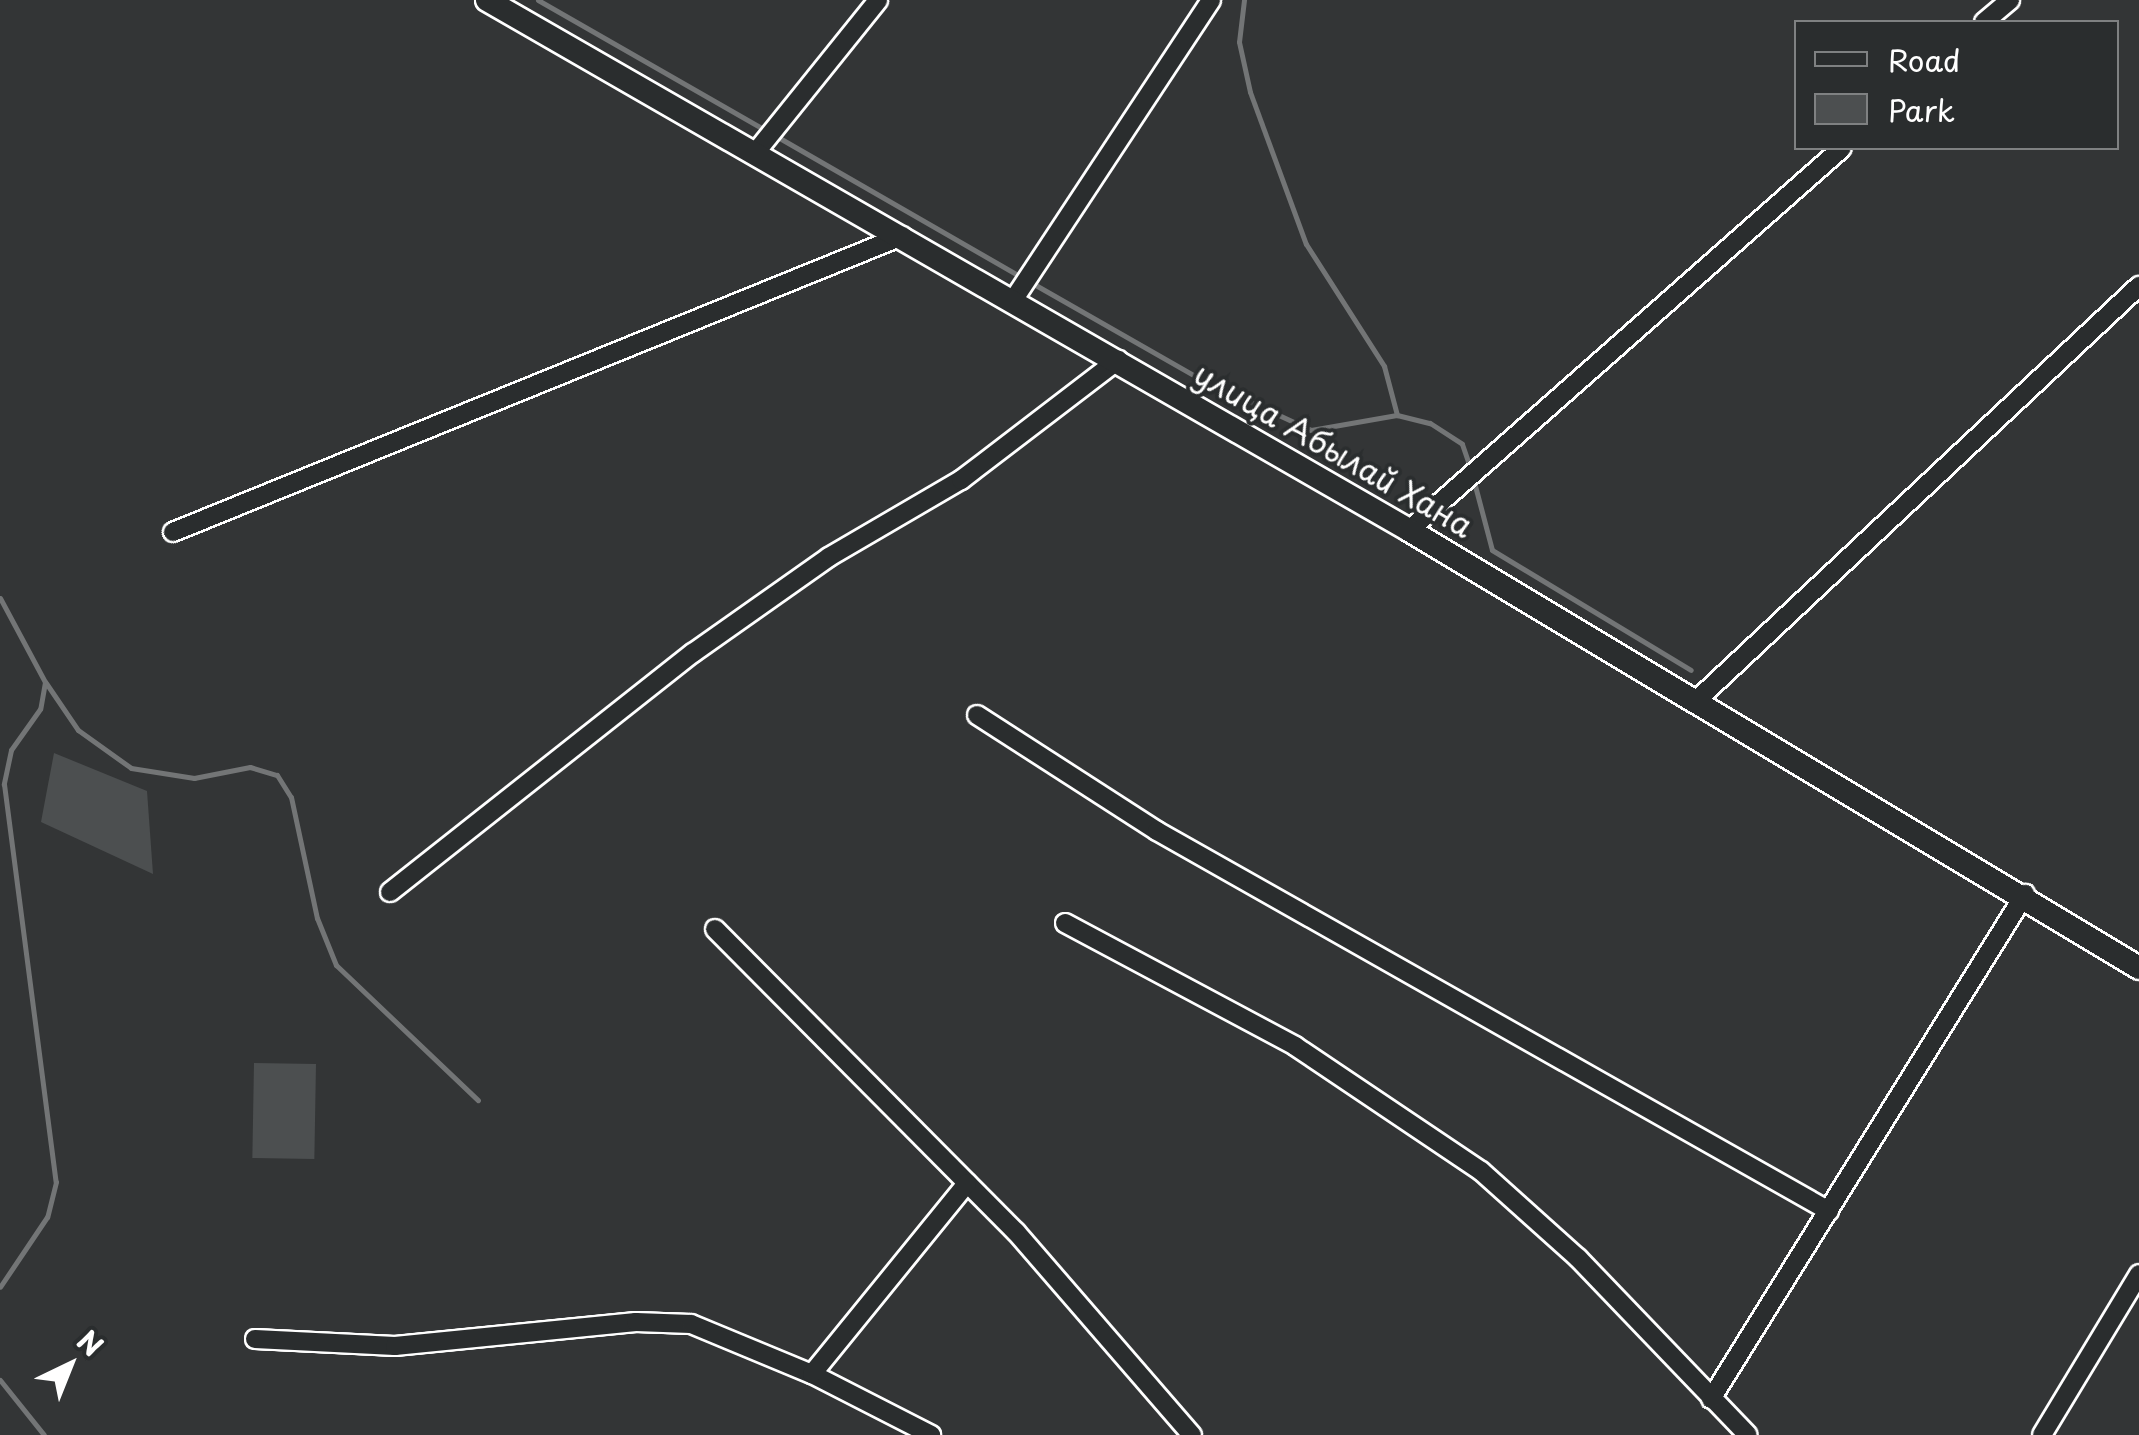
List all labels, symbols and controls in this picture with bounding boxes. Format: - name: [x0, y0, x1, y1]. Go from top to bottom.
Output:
- legend: [1794, 20, 2119, 150]
- text: Road: [1888, 37, 1961, 82]
- text: Park: [1888, 87, 1955, 132]
- street label: улица Абылай Хана: [1187, 353, 1481, 545]
- north arrow: [20, 1315, 120, 1415]
- text: N: [68, 1319, 114, 1366]

